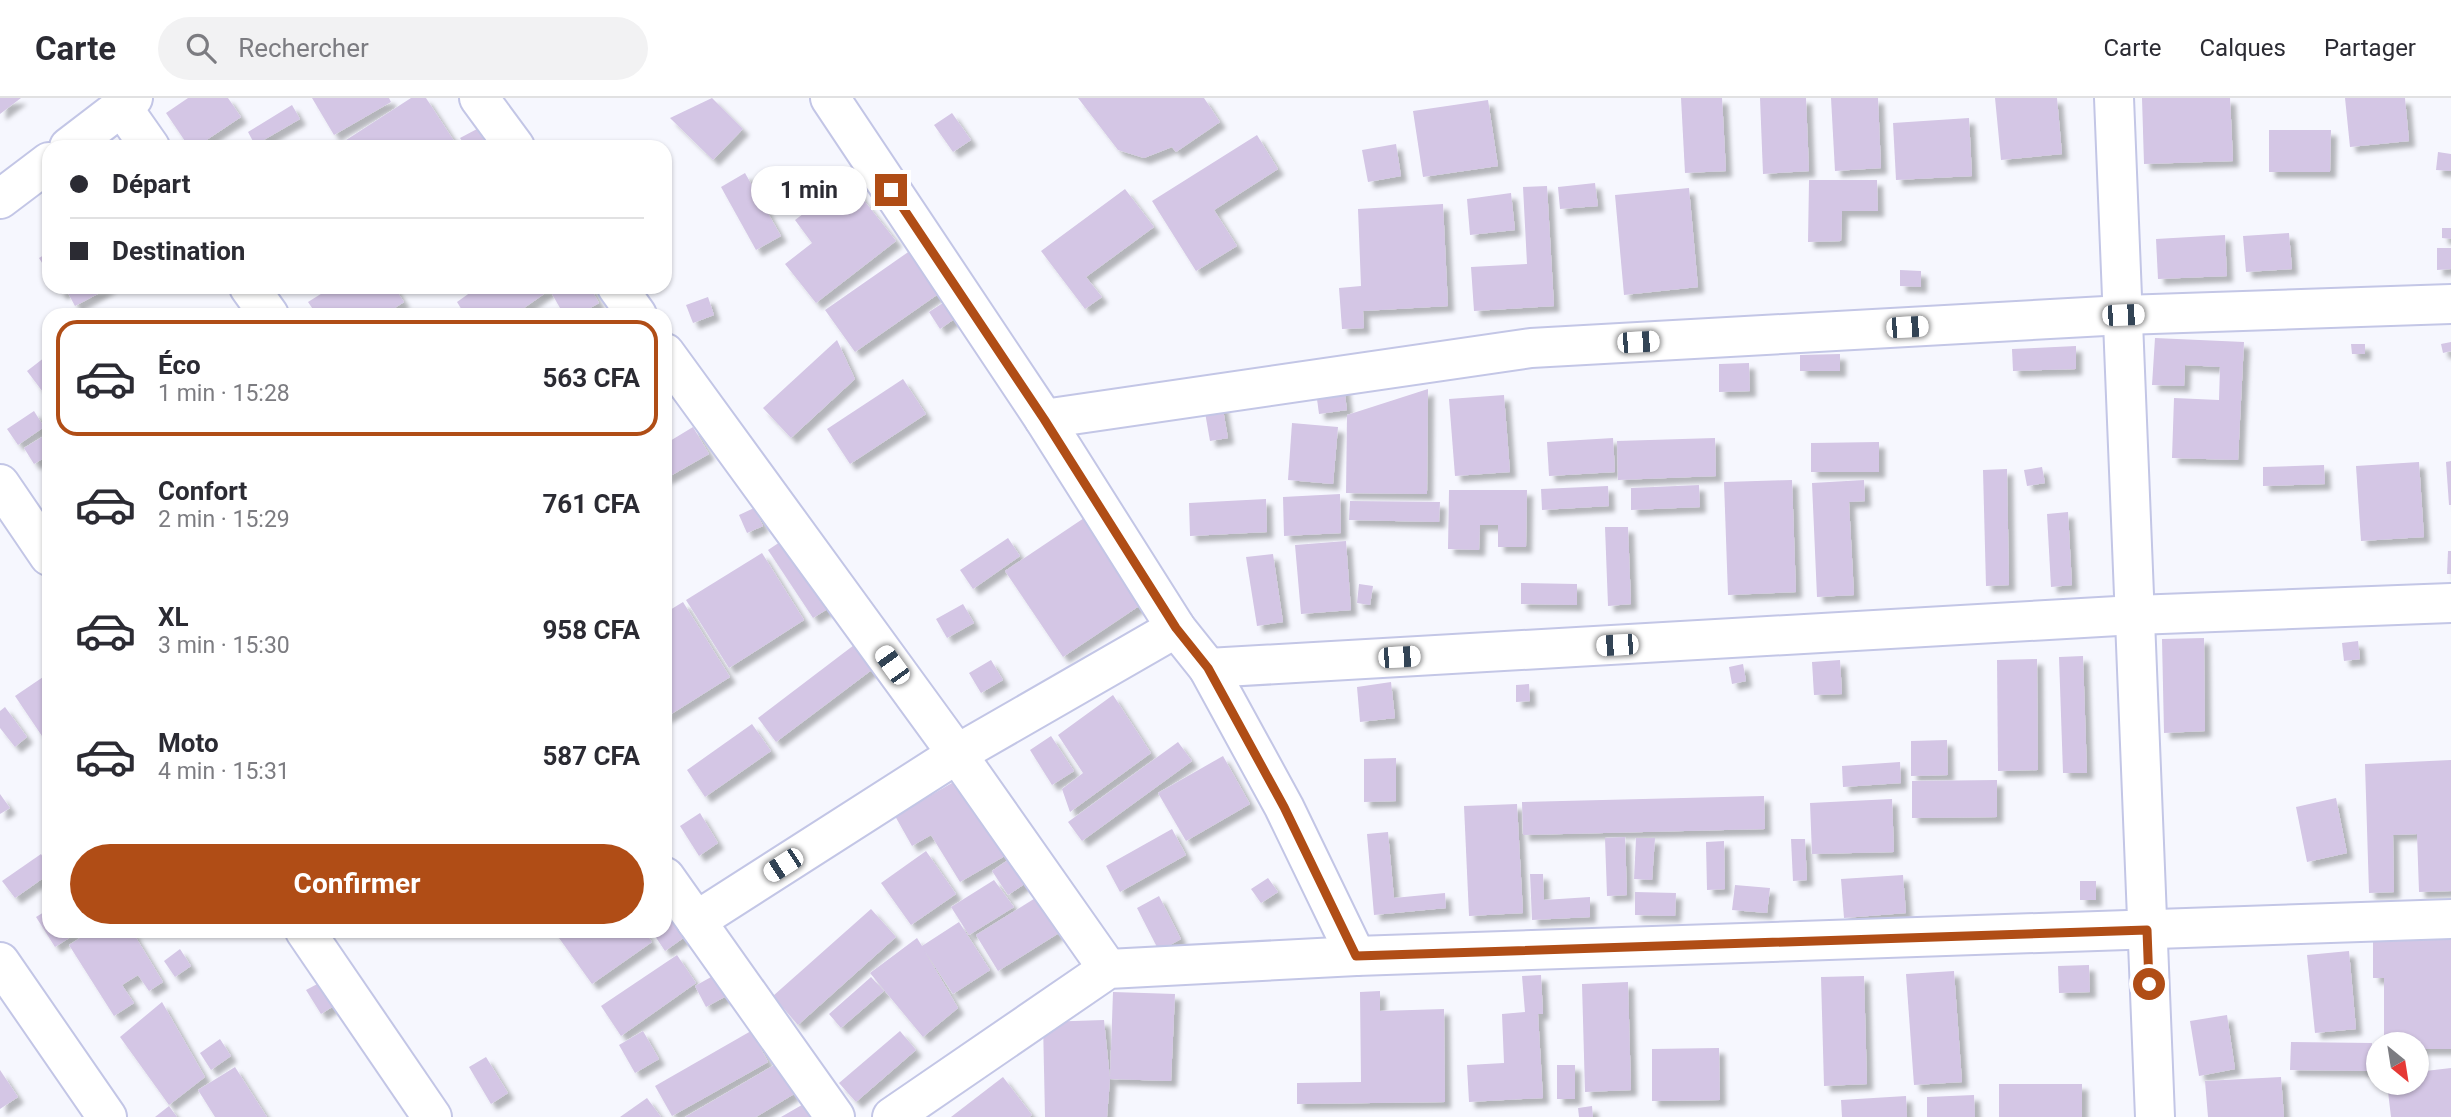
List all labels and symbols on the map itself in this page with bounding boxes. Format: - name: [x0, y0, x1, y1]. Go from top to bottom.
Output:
- callout: 1 min: [751, 166, 866, 214]
- route end: [875, 174, 907, 206]
- car: [2102, 304, 2145, 326]
- car: [1886, 315, 1929, 339]
- car: [1617, 330, 1660, 354]
- car: [1596, 633, 1639, 657]
- car: [872, 642, 913, 688]
- car: [1378, 645, 1421, 669]
- car: [760, 845, 807, 885]
- route start: [2133, 968, 2165, 1000]
- north arrow: [2366, 1032, 2429, 1096]

